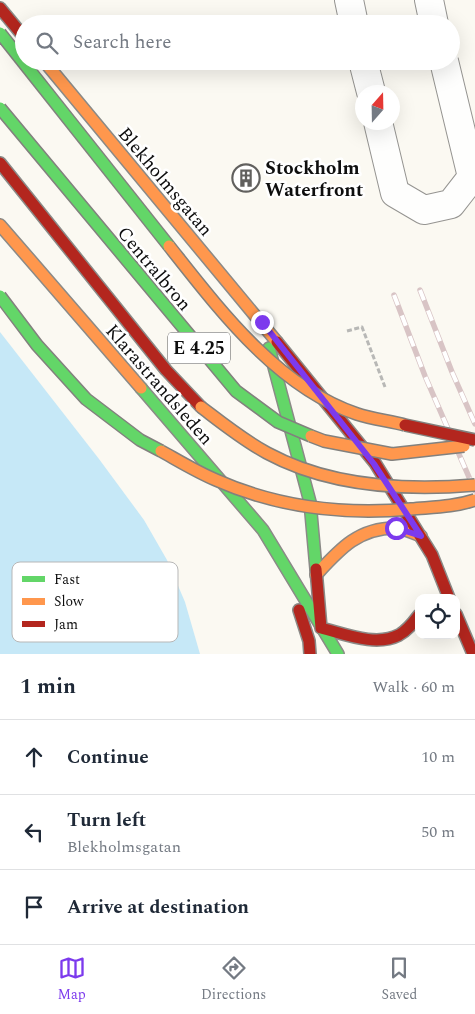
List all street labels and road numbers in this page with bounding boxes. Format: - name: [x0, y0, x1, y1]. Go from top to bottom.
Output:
- street label: Blekholmsgatan: [110, 121, 219, 243]
- street label: Centralbron: [110, 220, 198, 318]
- street label: Klarastrandsleden: [98, 318, 220, 452]
- road number: E 4.25: [168, 332, 230, 363]

